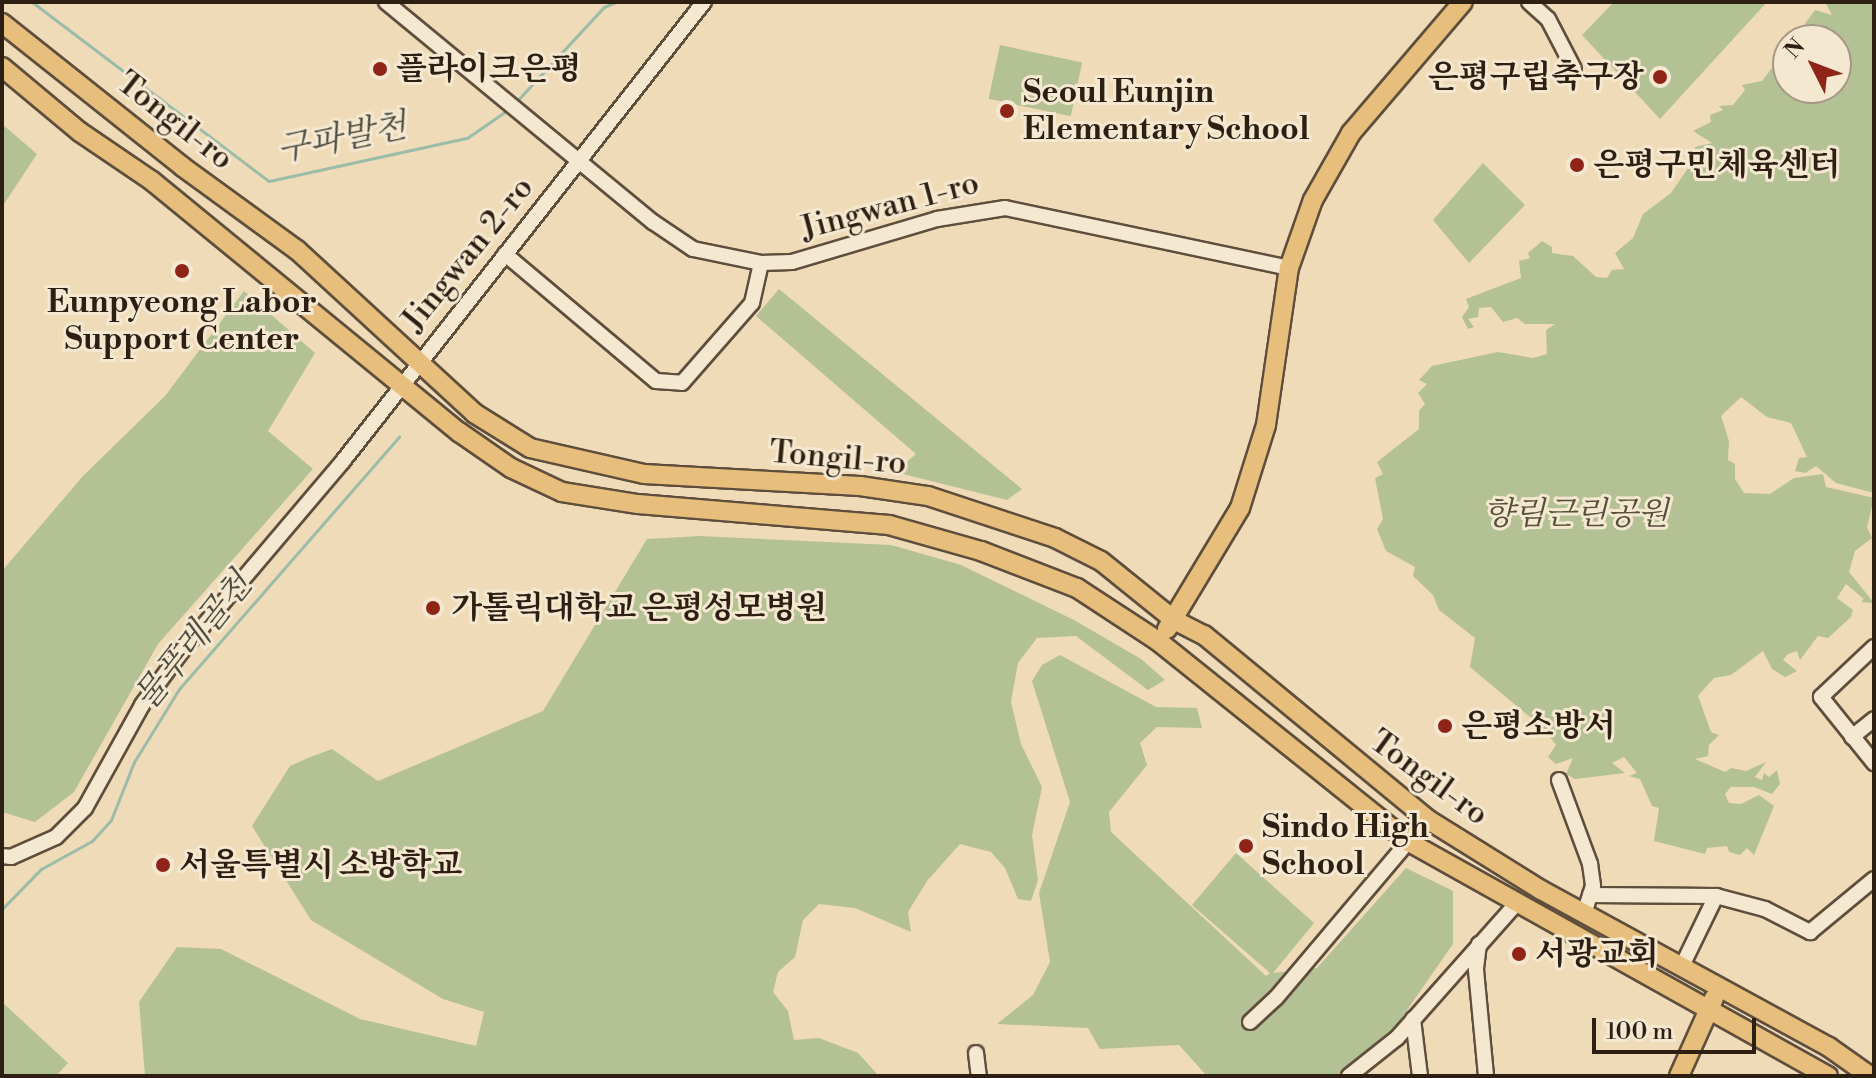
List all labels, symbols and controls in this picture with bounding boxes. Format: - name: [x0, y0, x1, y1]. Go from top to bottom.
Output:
- north arrow: [1772, 24, 1852, 104]
- text: N: [1779, 33, 1811, 64]
- place label: 플라이크은평: [396, 50, 581, 88]
- place label: 은평구립축구장: [1428, 58, 1644, 96]
- marker: 플라이크은평: [371, 60, 389, 78]
- street label: Tongil-ro: [109, 64, 241, 178]
- marker: 은평구립축구장: [1651, 68, 1669, 86]
- place label: Seoul Eunjin Elementary School: [1023, 74, 1309, 149]
- marker: Seoul Eunjin Elementary School: [998, 102, 1016, 120]
- water label: 구파발천: [274, 106, 410, 172]
- place label: 은평구민체육센터: [1593, 146, 1840, 184]
- marker: 은평구민체육센터: [1568, 156, 1586, 174]
- street label: Jingwan 1-ro: [797, 164, 983, 248]
- street label: Jingwan 2-ro: [394, 169, 542, 339]
- marker: Eunpyeong Labor Support Center: [173, 262, 191, 280]
- place label: Eunpyeong Labor Support Center: [47, 284, 317, 359]
- street label: Tongil-ro: [768, 433, 908, 483]
- park label: 향림근린공원: [1483, 495, 1669, 533]
- water label: 물푸레골천: [126, 565, 262, 719]
- place label: 가톨릭대학교 은평성모병원: [451, 589, 827, 627]
- marker: 가톨릭대학교 은평성모병원: [422, 597, 444, 619]
- place label: 은평소방서: [1461, 707, 1616, 745]
- marker: 은평소방서: [1436, 717, 1454, 735]
- street label: Tongil-ro: [1362, 722, 1496, 834]
- place label: Sindo High School: [1262, 809, 1429, 884]
- marker: Sindo High School: [1237, 837, 1255, 855]
- place label: 서울특별시 소방학교: [179, 846, 462, 884]
- marker: 서울특별시 소방학교: [154, 856, 172, 874]
- place label: 서광교회: [1535, 935, 1659, 973]
- marker: 서광교회: [1510, 945, 1528, 963]
- scale bar: [1596, 1002, 1760, 1052]
- text: 100 m: [1606, 1017, 1673, 1047]

